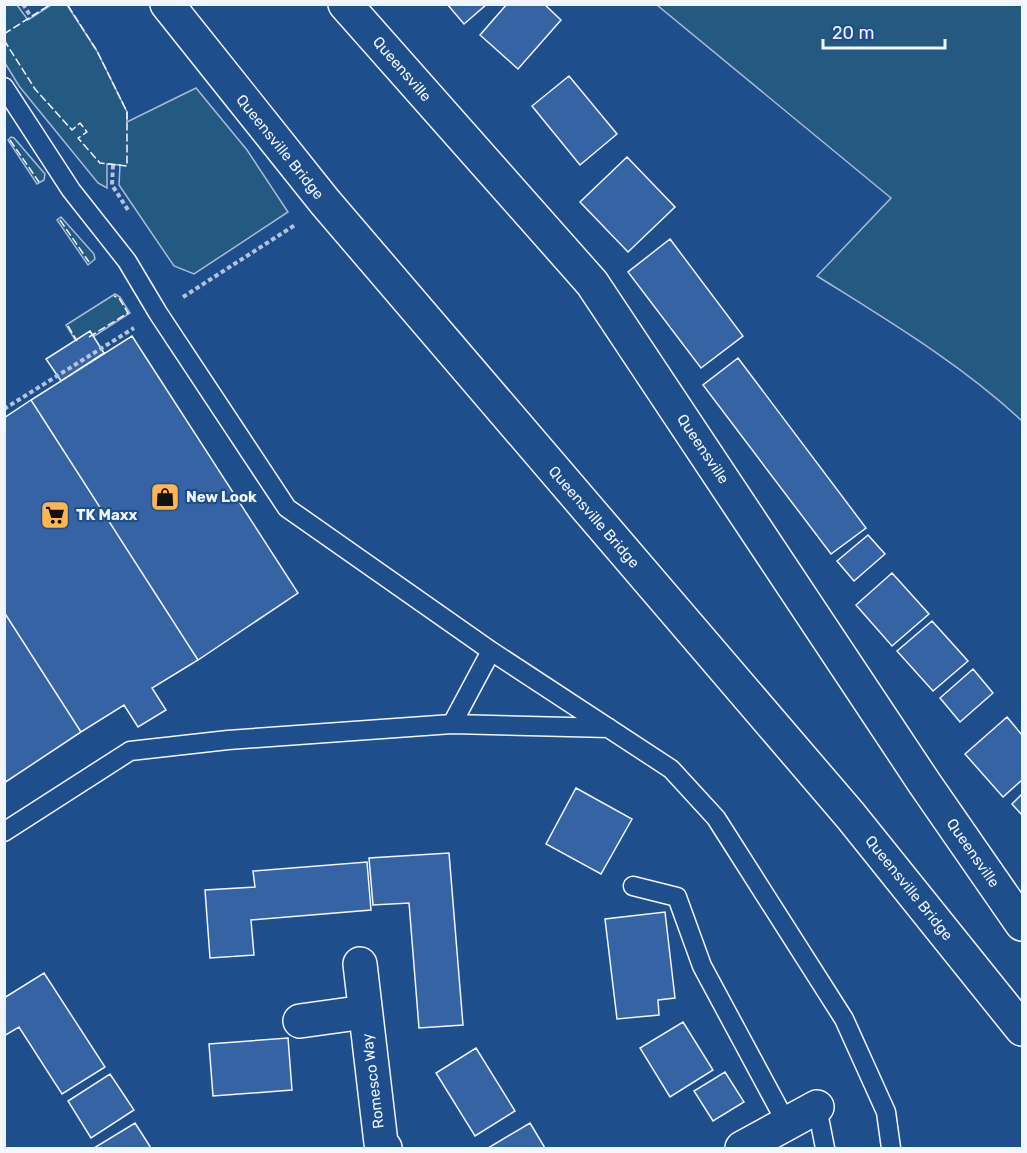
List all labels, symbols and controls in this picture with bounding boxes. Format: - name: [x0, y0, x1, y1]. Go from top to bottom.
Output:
- scale bar: [823, 12, 944, 50]
- text: 20 m: [832, 22, 874, 44]
- street label: Queensville: [369, 33, 435, 105]
- street label: Queensville Bridge: [232, 91, 328, 203]
- street label: Queensville: [673, 411, 733, 487]
- street label: Queensville Bridge: [545, 462, 643, 572]
- shop icon: New Look: [149, 481, 181, 513]
- place label: New Look: [186, 488, 257, 506]
- supermarket icon: TK Maxx: [39, 499, 71, 531]
- place label: TK Maxx: [76, 506, 138, 524]
- street label: Queensville: [943, 815, 1003, 891]
- street label: Queensville Bridge: [861, 832, 957, 944]
- street label: Romesco Way: [358, 1032, 388, 1130]

